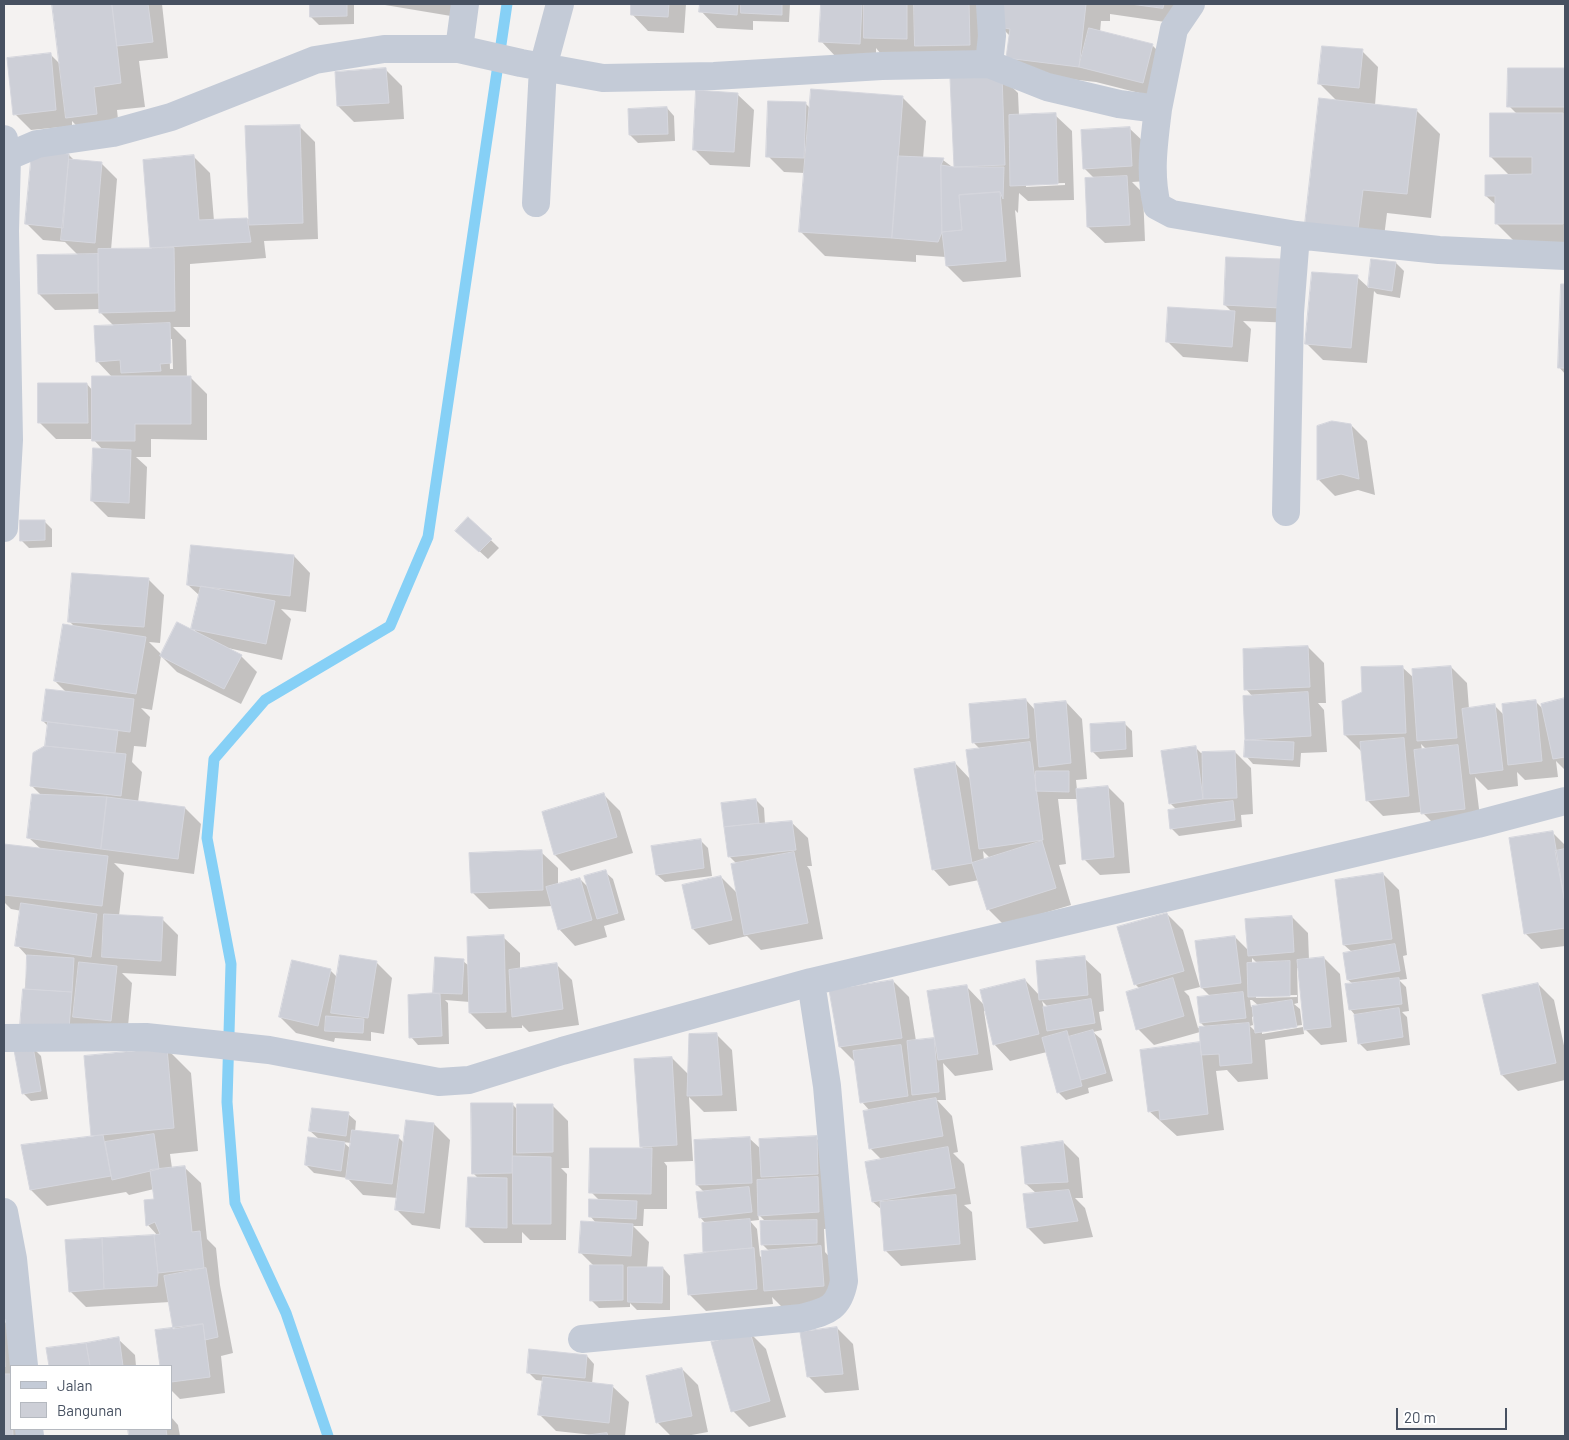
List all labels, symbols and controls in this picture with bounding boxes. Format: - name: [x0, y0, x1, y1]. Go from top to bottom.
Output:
- legend: [10, 1365, 172, 1430]
- text: Jalan: [57, 1376, 93, 1394]
- scale bar: [1399, 1398, 1510, 1430]
- text: Bangunan: [57, 1401, 122, 1419]
- text: 20 m: [1404, 1408, 1436, 1426]

